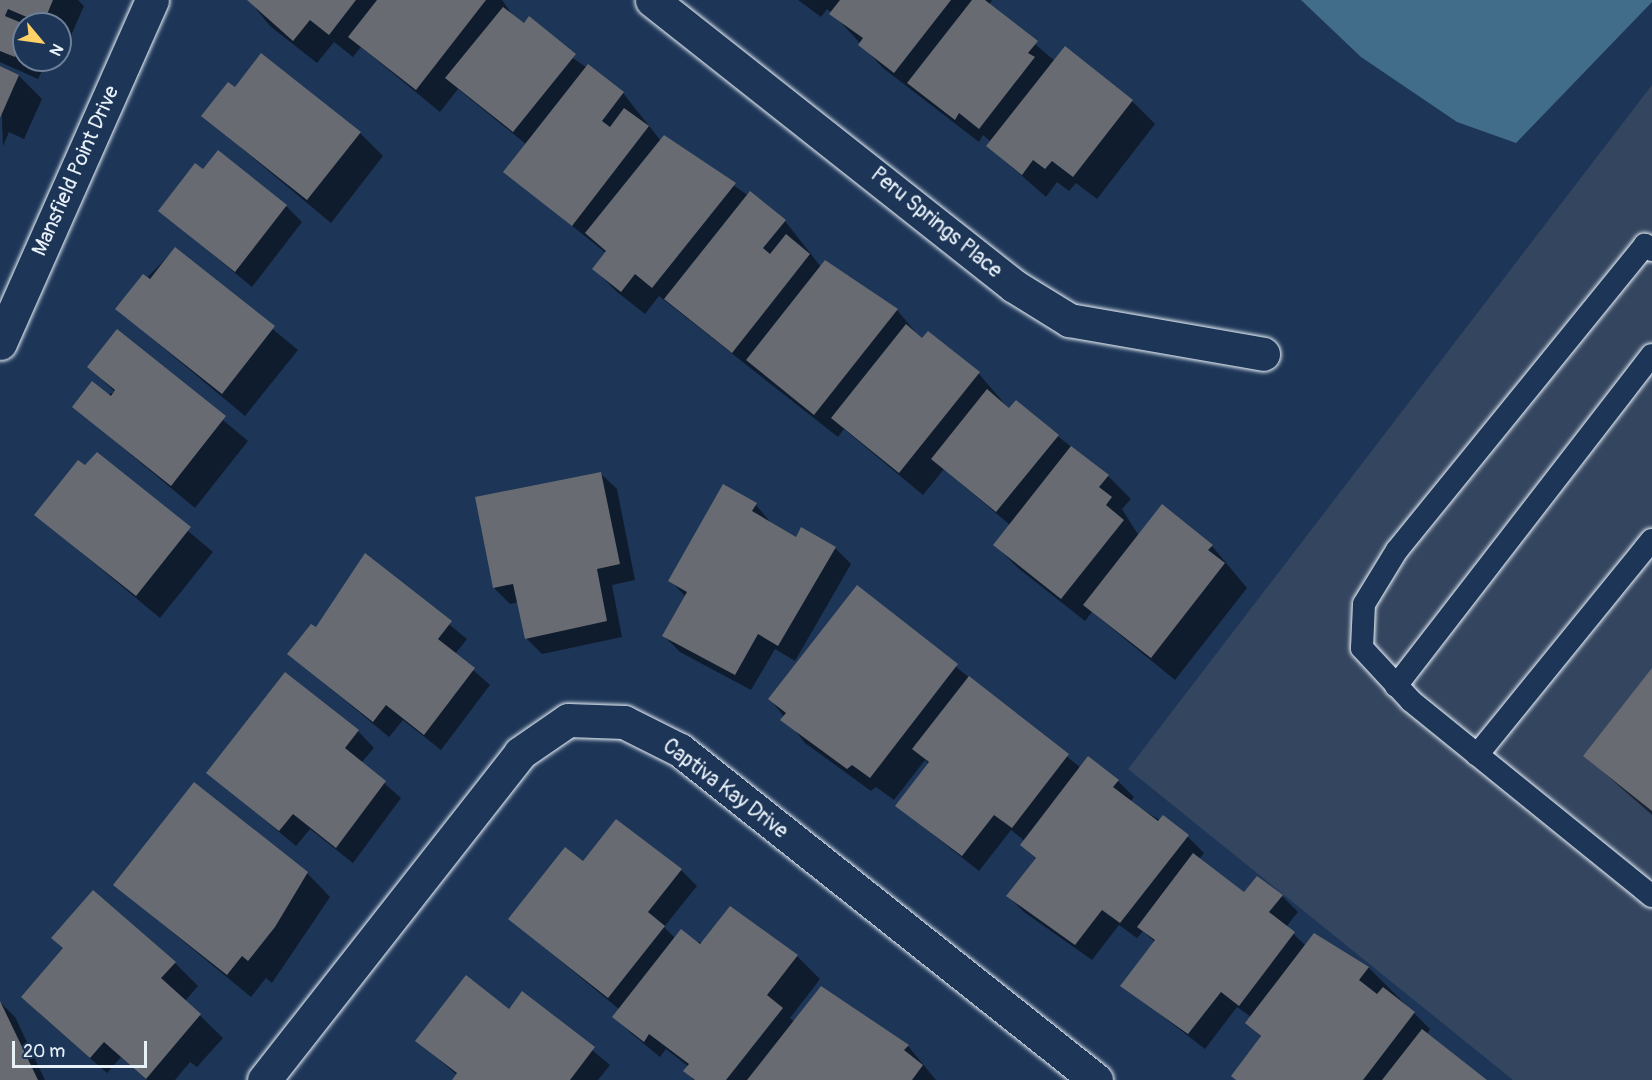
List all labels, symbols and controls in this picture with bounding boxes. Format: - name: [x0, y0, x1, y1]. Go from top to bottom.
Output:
- north arrow: [12, 12, 72, 72]
- text: N: [45, 40, 67, 59]
- street label: Mansfield Point Drive: [27, 82, 125, 260]
- street label: Peru Springs Place: [865, 162, 1007, 284]
- street label: Captiva Kay Drive: [658, 734, 792, 844]
- scale bar: [15, 1029, 150, 1067]
- text: 20 m: [23, 1040, 65, 1063]

